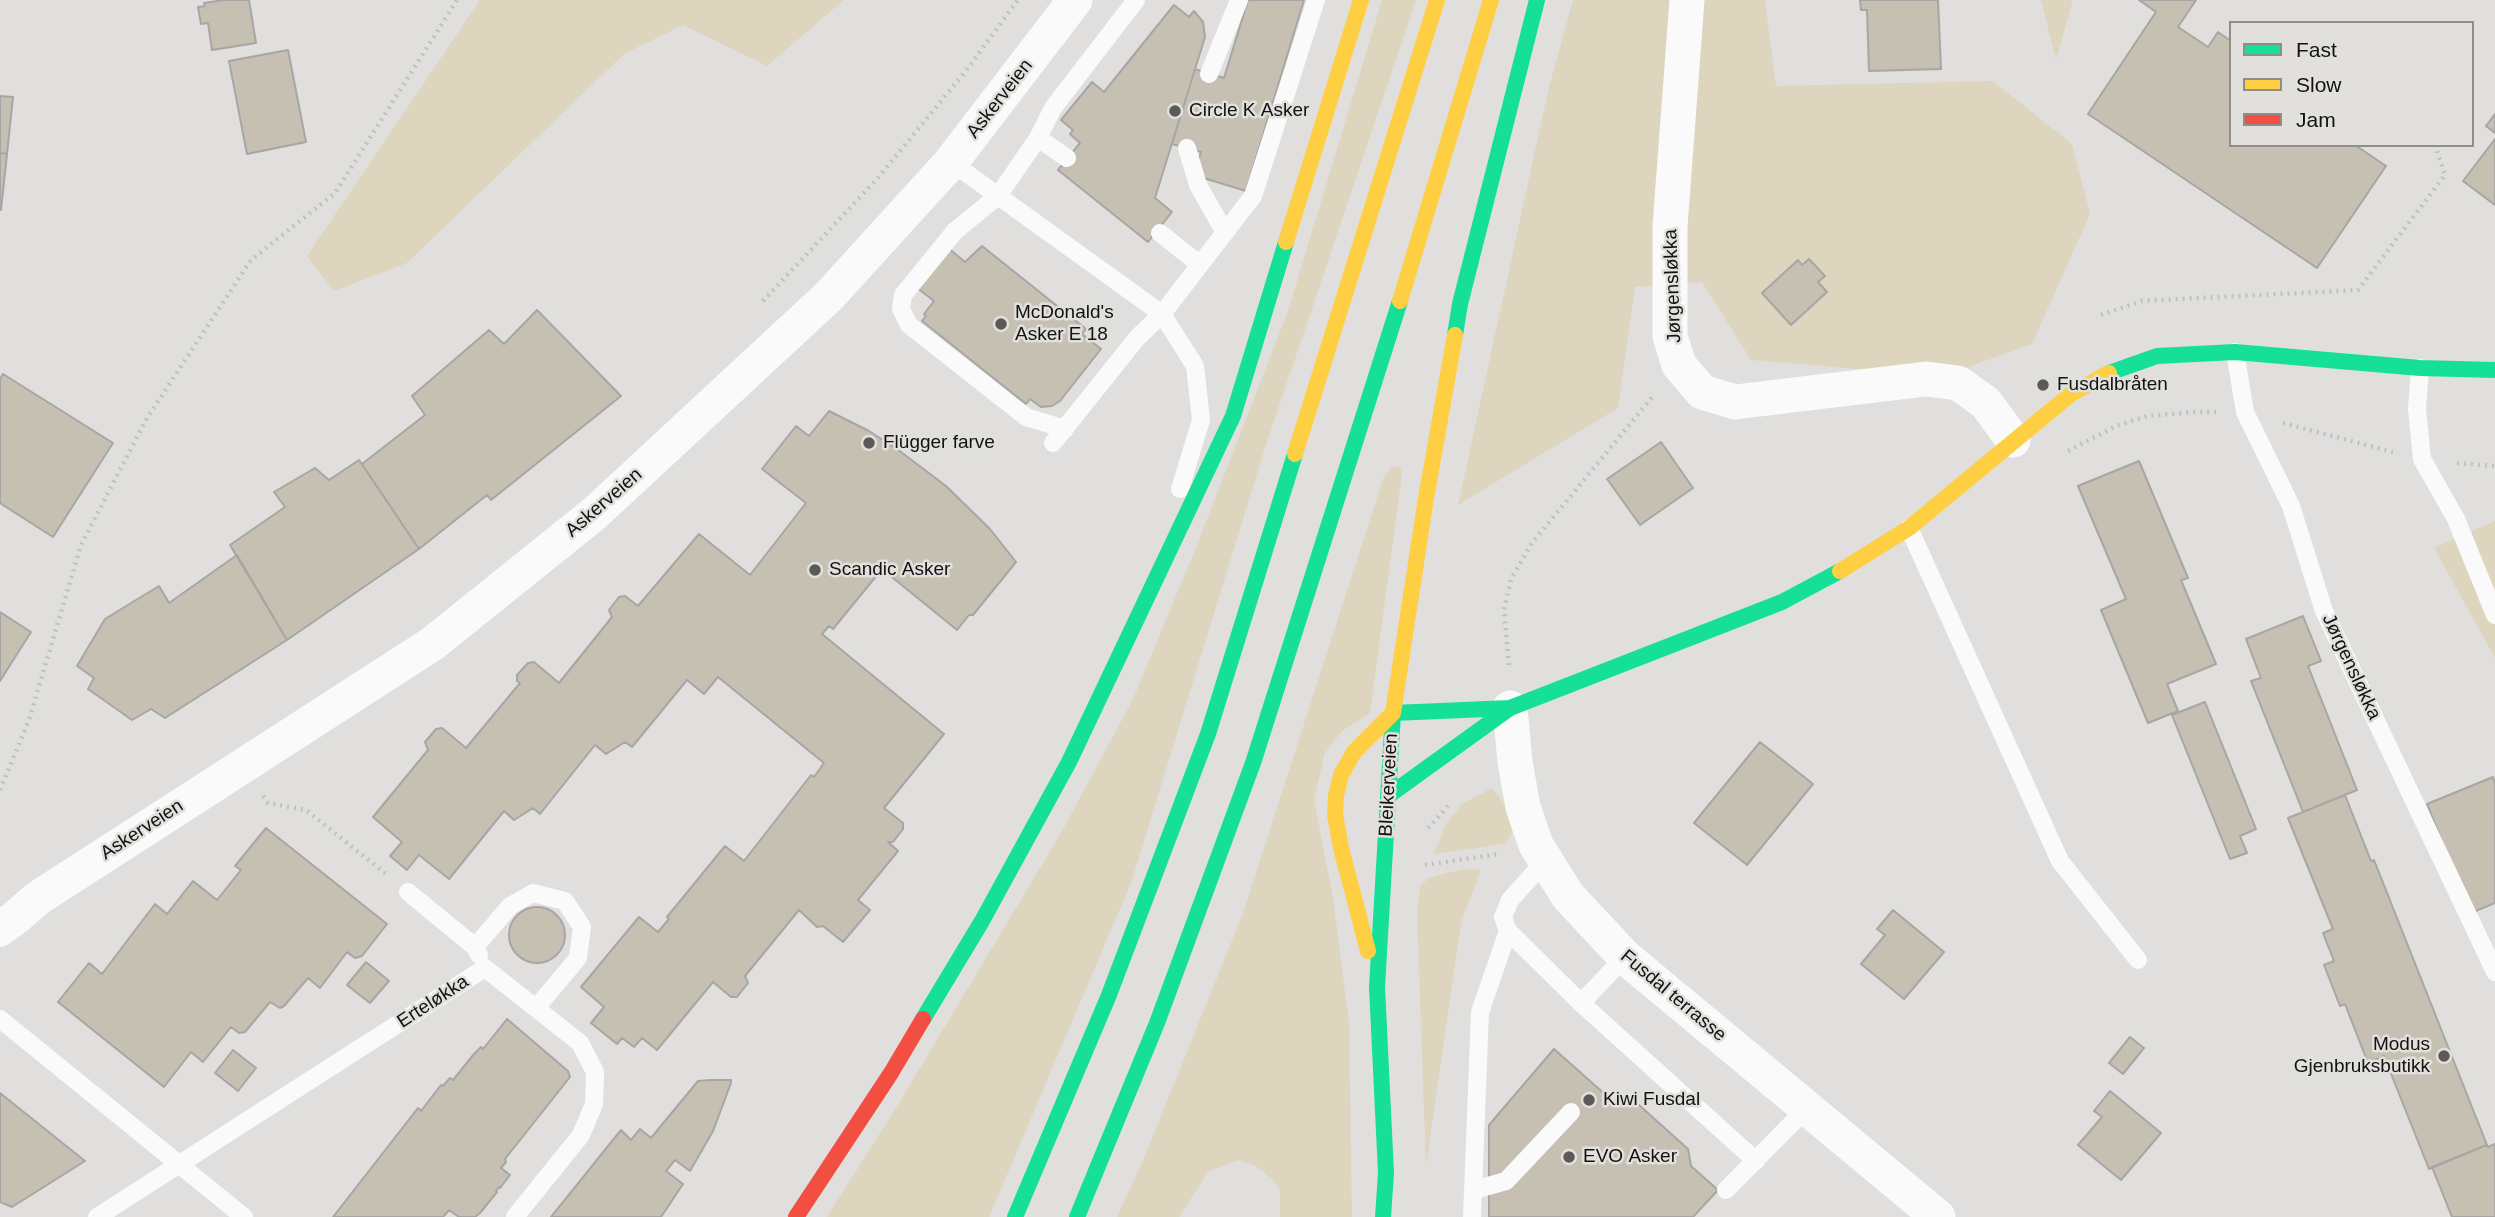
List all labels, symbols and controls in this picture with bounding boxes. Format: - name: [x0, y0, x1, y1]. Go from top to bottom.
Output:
- legend: [2229, 21, 2474, 147]
- text: Fast: [2296, 38, 2337, 61]
- street label: Askerveien: [962, 55, 1038, 143]
- text: Slow: [2296, 73, 2342, 96]
- place label: Circle K Asker: [1189, 100, 1309, 122]
- marker: Circle K Asker: [1167, 103, 1183, 119]
- text: Jam: [2296, 108, 2336, 131]
- street label: Jørgensløkka: [1660, 229, 1686, 343]
- place label: McDonald's Asker E 18: [1015, 302, 1114, 346]
- marker: McDonald's Asker E 18: [993, 316, 1009, 332]
- place label: Fusdalbråten: [2057, 374, 2168, 396]
- marker: Fusdalbråten: [2035, 377, 2051, 393]
- place label: Flügger farve: [883, 432, 995, 454]
- marker: Flügger farve: [861, 435, 877, 451]
- street label: Askerveien: [561, 464, 647, 542]
- place label: Scandic Asker: [829, 559, 950, 581]
- marker: Scandic Asker: [807, 562, 823, 578]
- street label: Jørgensløkka: [2317, 611, 2385, 723]
- street label: Bleikerveien: [1375, 733, 1403, 837]
- street label: Askerveien: [96, 795, 188, 865]
- street label: Fusdal terrasse: [1616, 945, 1730, 1047]
- street label: Erteløkka: [393, 971, 473, 1033]
- place label: Modus Gjenbruksbutikk: [2294, 1034, 2430, 1078]
- marker: Modus Gjenbruksbutikk: [2436, 1048, 2452, 1064]
- place label: Kiwi Fusdal: [1603, 1089, 1700, 1111]
- marker: Kiwi Fusdal: [1581, 1092, 1597, 1108]
- place label: EVO Asker: [1583, 1146, 1677, 1168]
- marker: EVO Asker: [1561, 1149, 1577, 1165]

